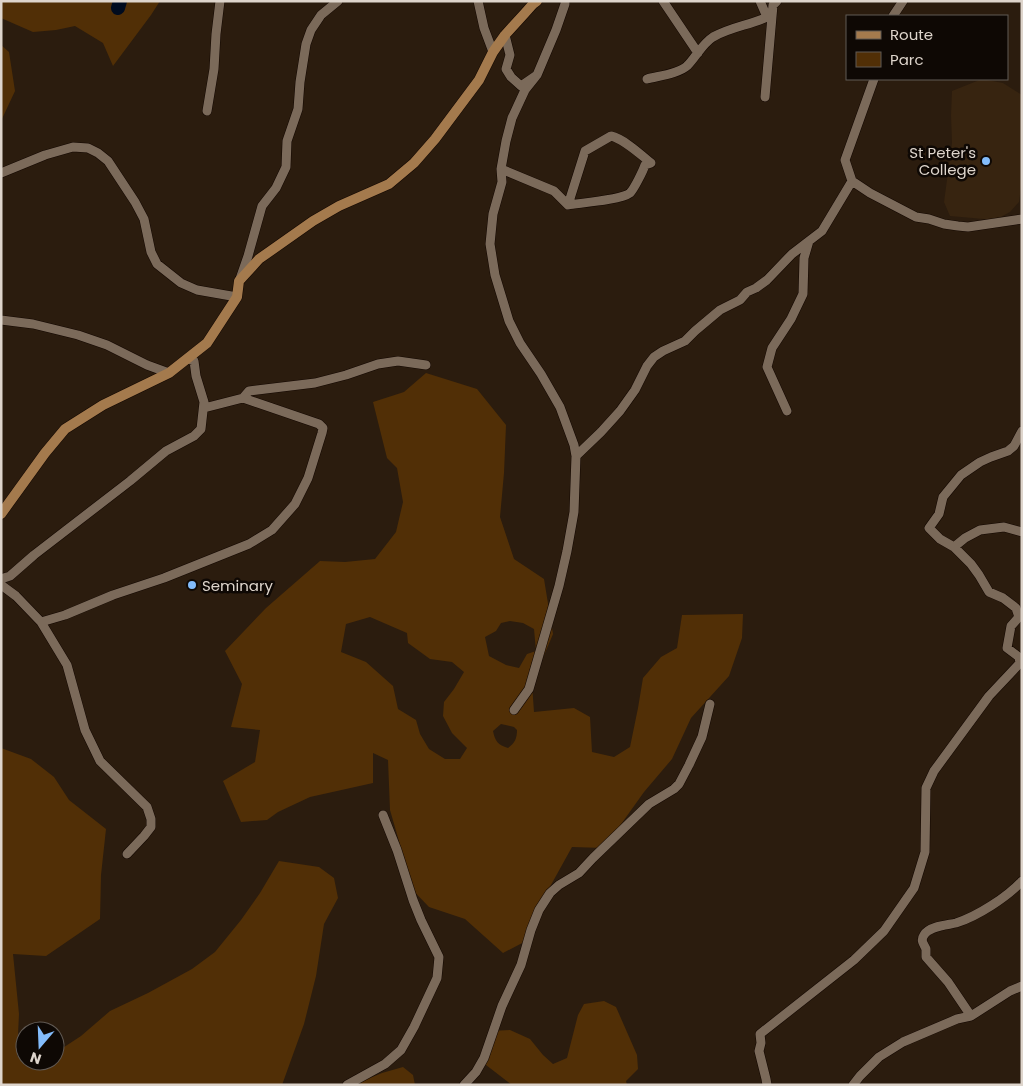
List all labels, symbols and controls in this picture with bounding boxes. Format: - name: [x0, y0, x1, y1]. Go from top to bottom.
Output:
- legend: [846, 15, 1008, 80]
- text: Route: [890, 24, 933, 45]
- text: Parc: [890, 49, 924, 70]
- place label: St Peter's College: [909, 142, 976, 180]
- marker: St Peter's College: [980, 155, 992, 167]
- place label: Seminary: [202, 575, 274, 596]
- marker: Seminary: [186, 579, 198, 591]
- north arrow: [15, 1021, 65, 1071]
- text: N: [28, 1047, 44, 1069]

